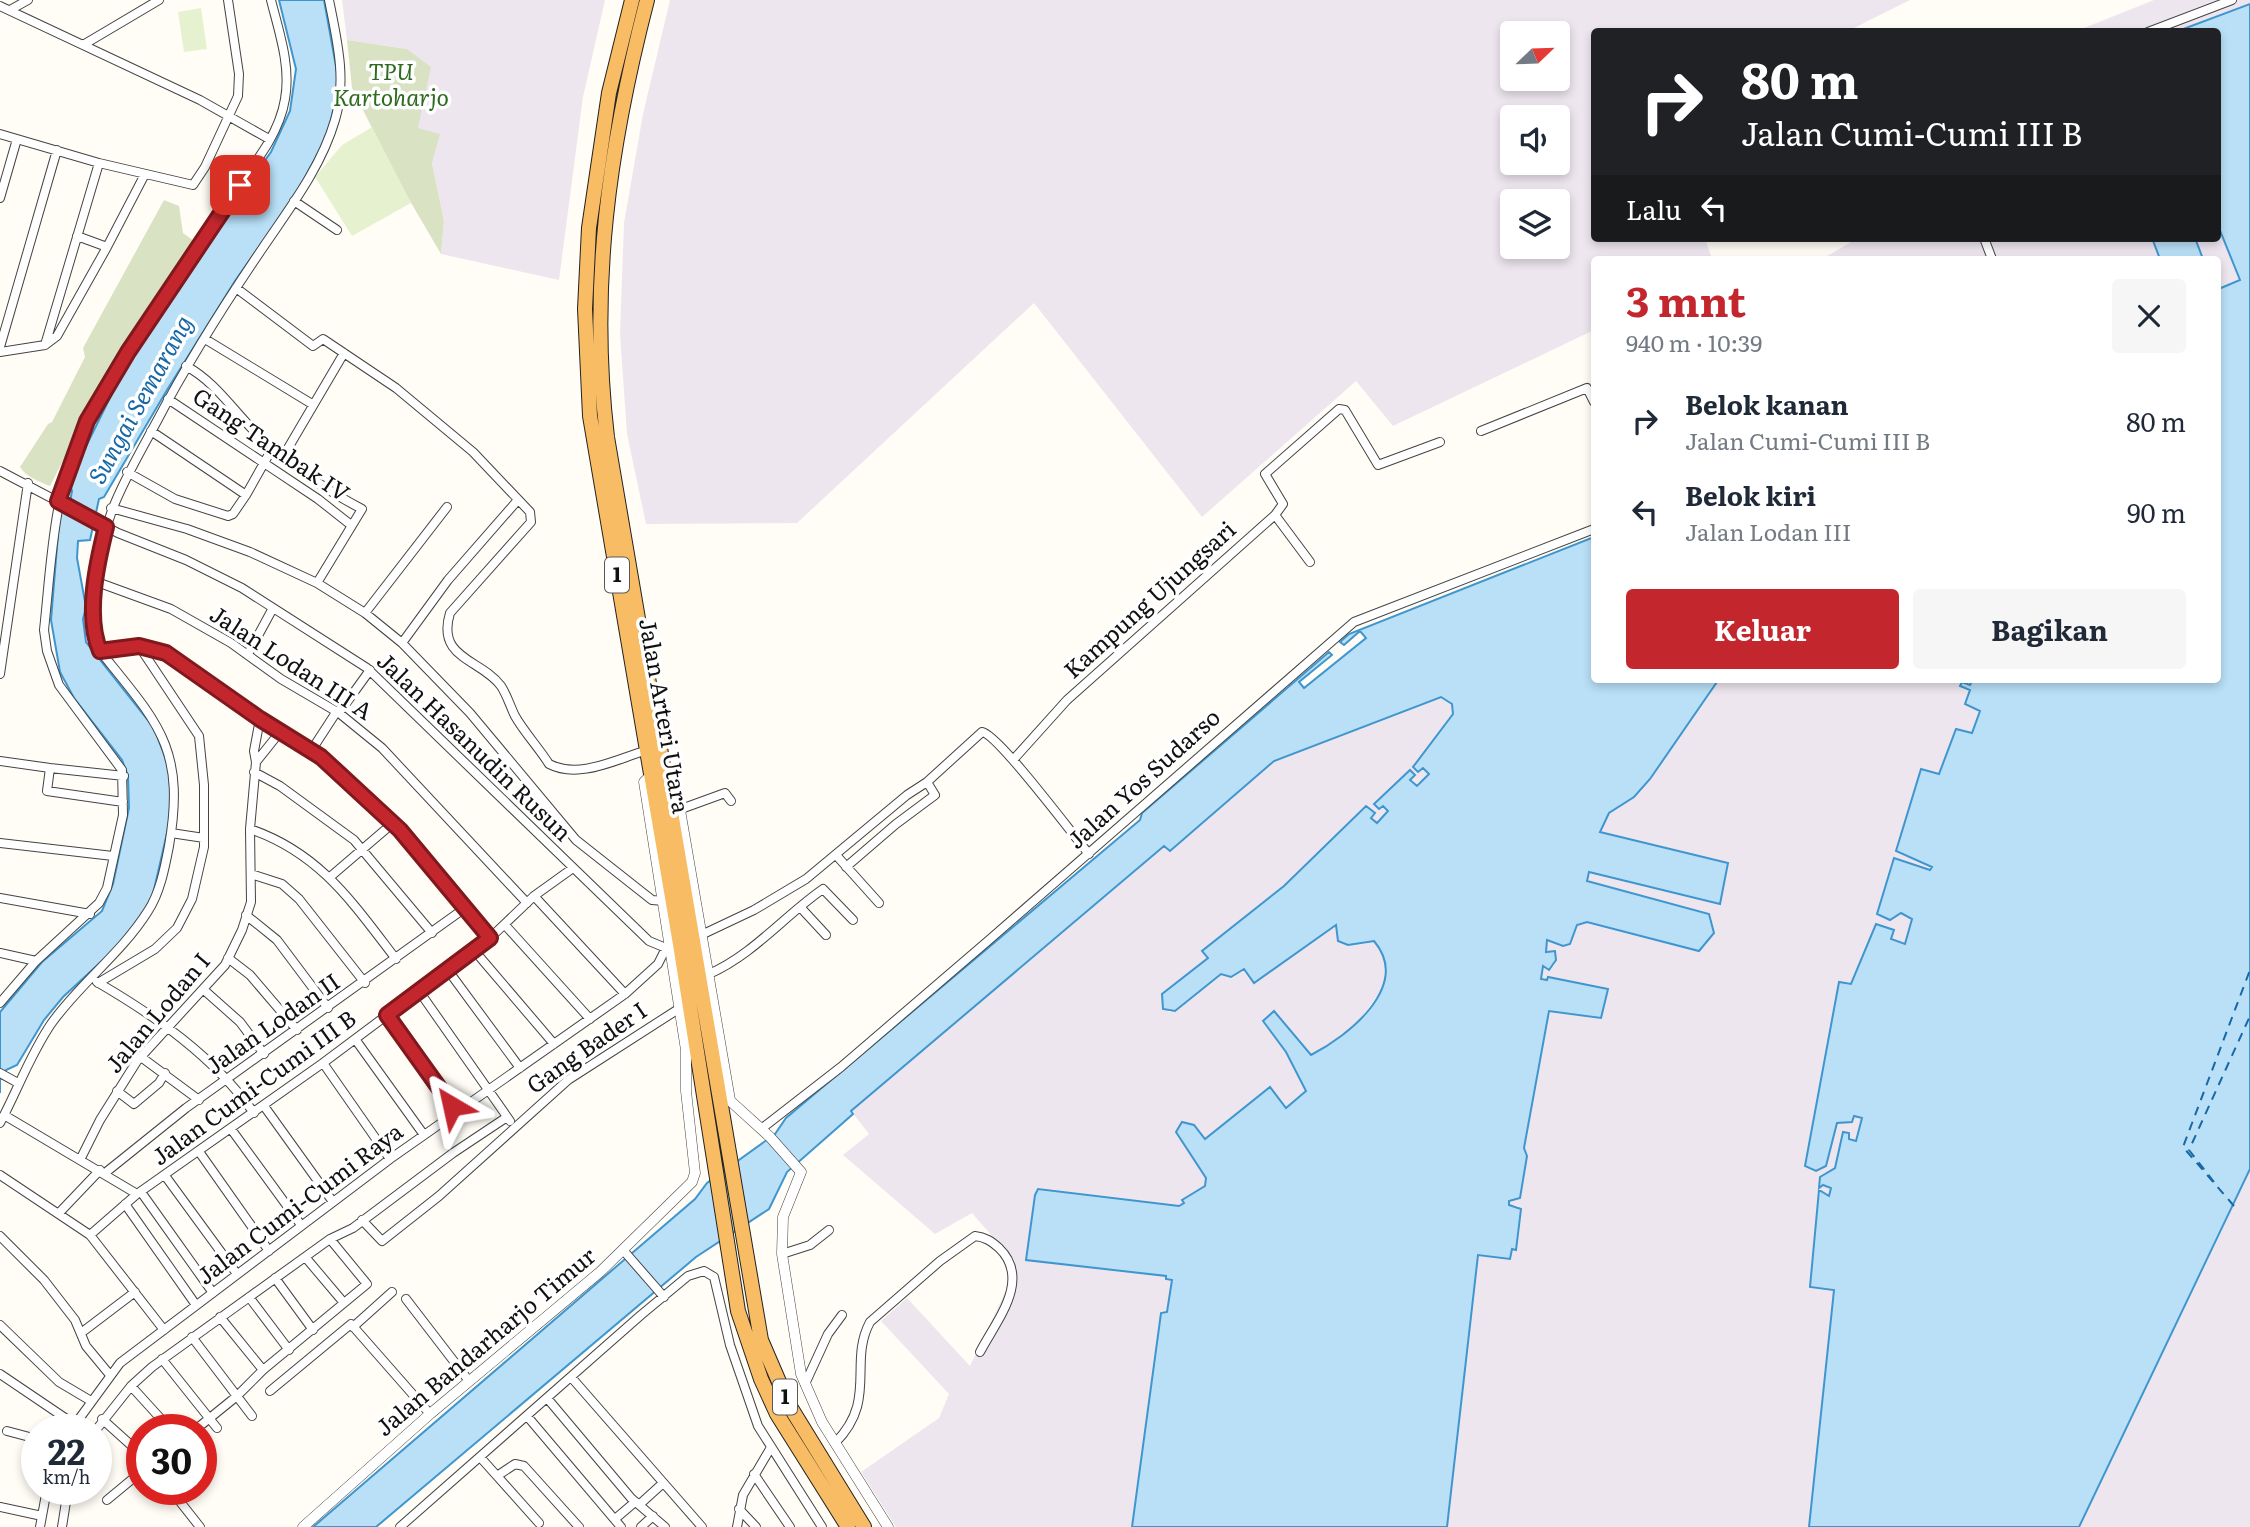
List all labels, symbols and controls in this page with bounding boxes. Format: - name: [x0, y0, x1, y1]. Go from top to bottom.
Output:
- north arrow: [1500, 21, 1570, 91]
- map controls: [1500, 21, 1570, 259]
- text: 80 m: [1741, 41, 1859, 114]
- park label: TPU Kartoharjo: [333, 53, 449, 113]
- icon: right: [1626, 56, 1717, 147]
- button: sound: [1500, 105, 1570, 175]
- text: Jalan Cumi-Cumi III B: [1741, 108, 2082, 156]
- pin: [210, 155, 270, 215]
- icon: arrive: [221, 166, 259, 204]
- button: layers: [1500, 189, 1570, 259]
- text: Lalu: [1626, 189, 1681, 228]
- icon: left: [1695, 189, 1733, 227]
- text: 3 mnt: [1626, 268, 1746, 330]
- button: close: [2112, 279, 2186, 353]
- water label: Sungai Semarang: [78, 308, 200, 489]
- text: 940 m · 10:39: [1626, 325, 1762, 359]
- street label: Gang Tambak IV: [187, 378, 357, 508]
- text: Belok kanan: [1685, 384, 1849, 423]
- text: 80 m: [2126, 401, 2186, 440]
- icon: right: [1626, 402, 1664, 440]
- text: Jalan Cumi-Cumi III B: [1685, 423, 1930, 457]
- text: Belok kiri: [1685, 475, 1816, 514]
- text: 90 m: [2127, 492, 2186, 531]
- icon: left: [1626, 493, 1664, 531]
- street label: Kampung Ujungsari: [1055, 512, 1242, 685]
- text: Jalan Lodan III: [1685, 514, 1851, 548]
- road number: 1: [605, 558, 629, 592]
- button: Keluar: [1626, 589, 1899, 669]
- button: Bagikan: [1913, 589, 2186, 669]
- street label: Jalan Lodan III A: [204, 596, 380, 727]
- street label: Jalan Arteri Utara: [632, 615, 700, 816]
- street label: Jalan Hasanudin Rusun: [370, 643, 580, 848]
- street label: Jalan Yos Sudarso: [1059, 699, 1227, 856]
- street label: Jalan Lodan I: [96, 944, 217, 1079]
- street label: Jalan Lodan II: [198, 963, 346, 1081]
- street label: Gang Bader I: [519, 992, 653, 1100]
- street label: Jalan Cumi-Cumi III B: [144, 1001, 362, 1172]
- position arrow: [415, 1069, 489, 1143]
- street label: Jalan Cumi-Cumi Raya: [189, 1113, 409, 1291]
- street label: Jalan Bandarharjo Timur: [367, 1238, 602, 1443]
- road number: 1: [773, 1380, 797, 1414]
- speed limit sign: 30: [126, 1414, 217, 1505]
- text: 22: [48, 1424, 85, 1476]
- text: km/h: [43, 1463, 90, 1490]

